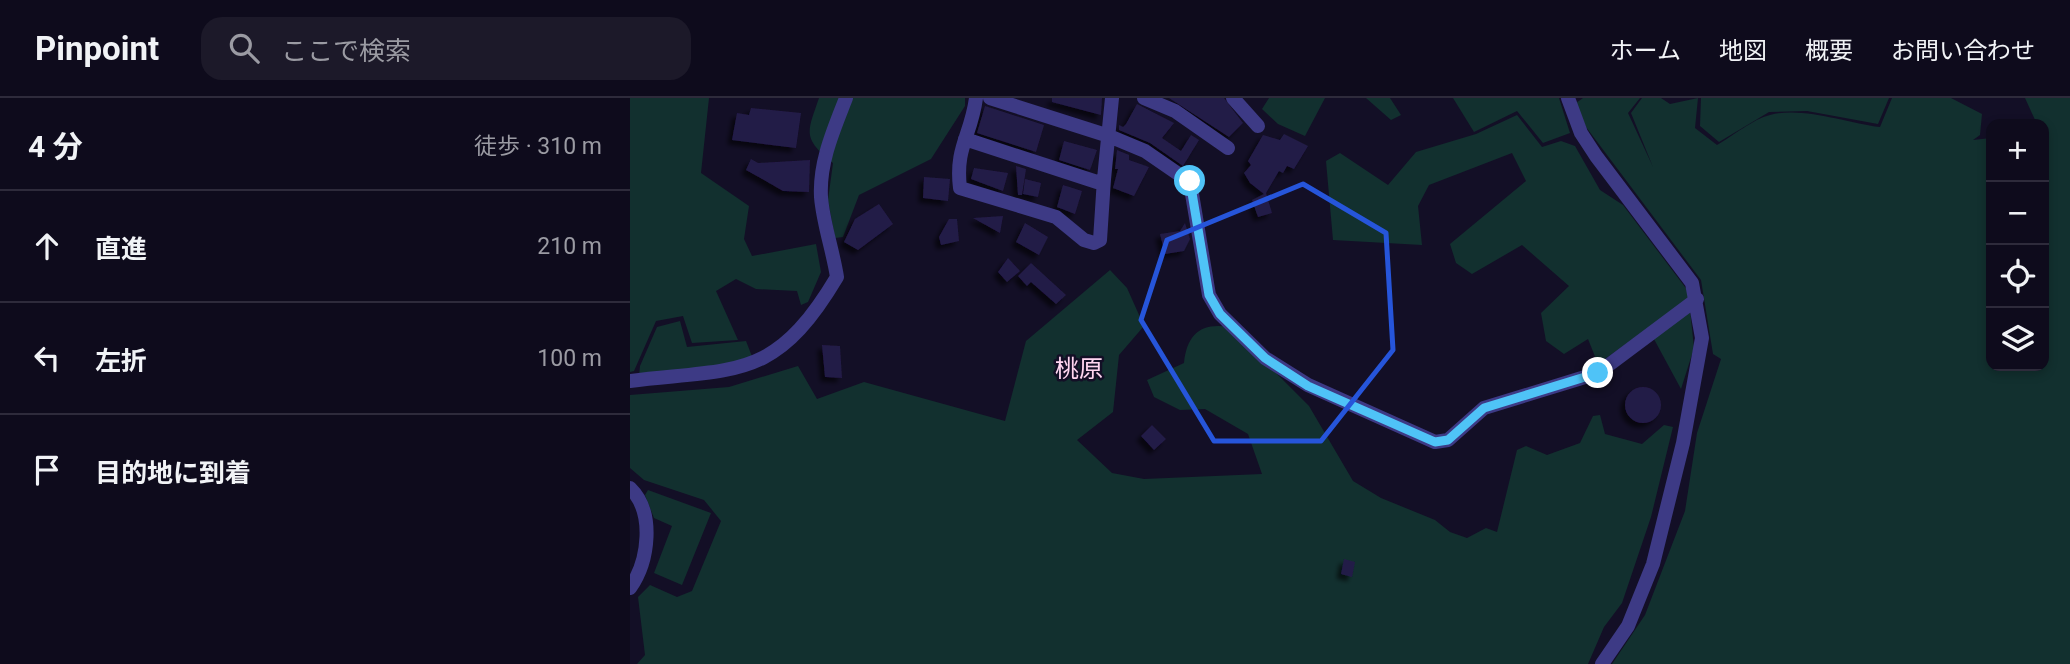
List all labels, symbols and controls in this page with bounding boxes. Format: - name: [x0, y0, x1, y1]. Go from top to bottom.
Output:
- search box: [201, 17, 691, 80]
- text: Pinpoint: [35, 29, 159, 68]
- icon: search: [225, 29, 263, 67]
- text: ここで検索: [281, 36, 411, 66]
- text: ホーム: [1610, 37, 1681, 65]
- text: 地図: [1719, 37, 1767, 65]
- text: 概要: [1805, 37, 1853, 65]
- text: お問い合わせ: [1891, 37, 2035, 65]
- map controls: [1986, 119, 2049, 371]
- button: +: [1986, 119, 2049, 182]
- text: 4 分: [28, 129, 83, 164]
- text: 徒歩 · 310 m: [474, 133, 602, 160]
- route start: [1174, 165, 1205, 196]
- button: −: [1986, 182, 2049, 245]
- icon: ahead: [28, 227, 66, 265]
- text: 210 m: [537, 233, 602, 260]
- text: 直進: [95, 234, 147, 264]
- button: locate: [1986, 245, 2049, 308]
- button: layers: [1986, 308, 2049, 371]
- icon: left: [28, 339, 66, 377]
- text: 100 m: [537, 345, 602, 372]
- text: 左折: [95, 346, 147, 376]
- district label: 桃原: [1055, 355, 1103, 383]
- route end: [1582, 357, 1613, 388]
- icon: arrive: [28, 451, 66, 489]
- text: 目的地に到着: [95, 458, 251, 488]

